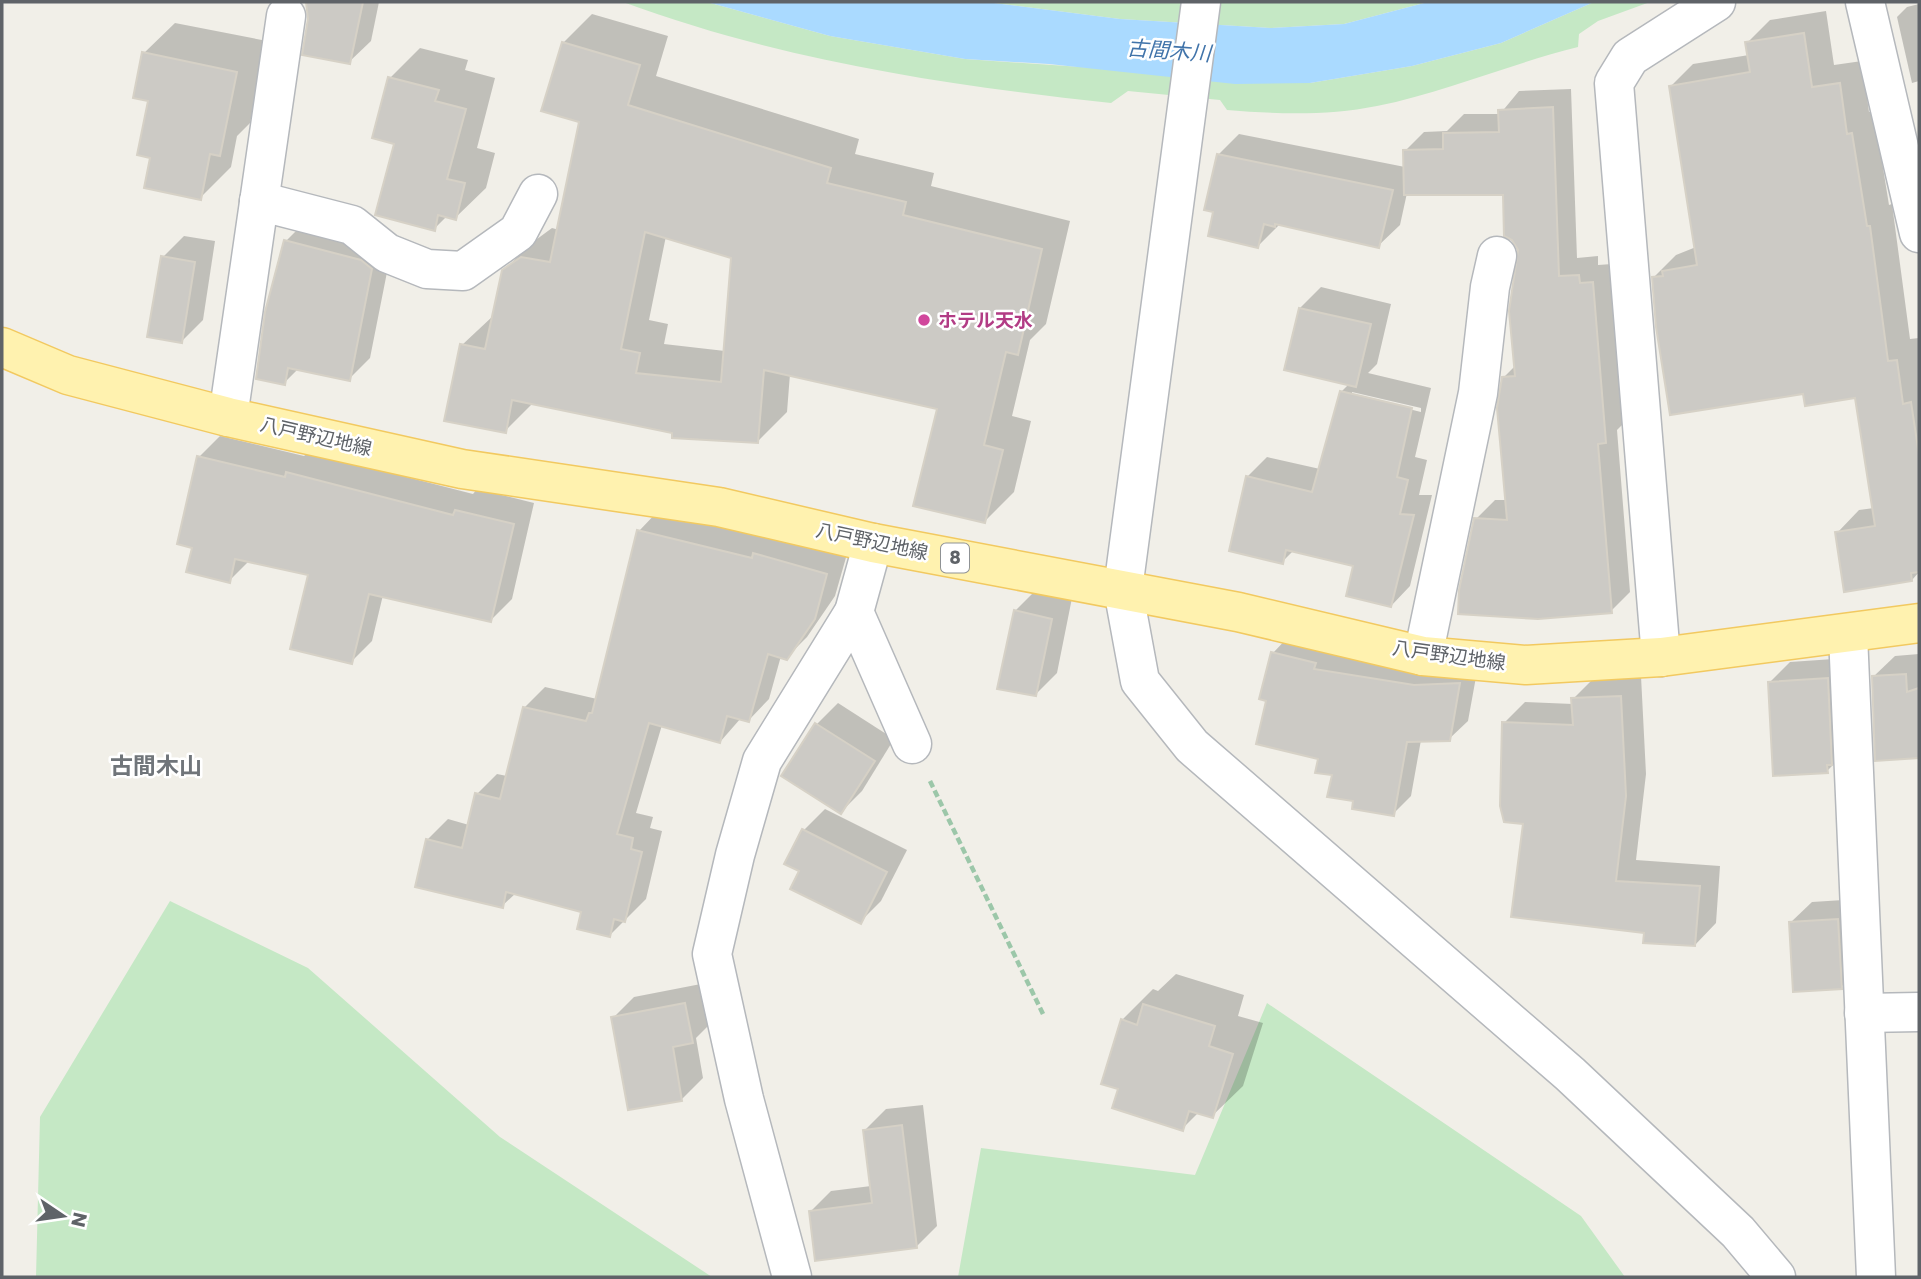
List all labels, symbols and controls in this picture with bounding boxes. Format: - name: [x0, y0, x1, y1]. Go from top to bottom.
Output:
- water label: 古間木川: [1126, 33, 1214, 68]
- place label: ホテル天水: [938, 307, 1033, 334]
- marker: ホテル天水: [916, 312, 932, 328]
- street label: 八戸野辺地線: [257, 411, 374, 462]
- street label: 八戸野辺地線: [813, 516, 930, 567]
- road number: 8: [941, 544, 969, 572]
- street label: 八戸野辺地線: [1391, 634, 1507, 677]
- district label: 古間木山: [110, 750, 202, 782]
- north arrow: [28, 1181, 98, 1251]
- text: N: [64, 1210, 94, 1230]

